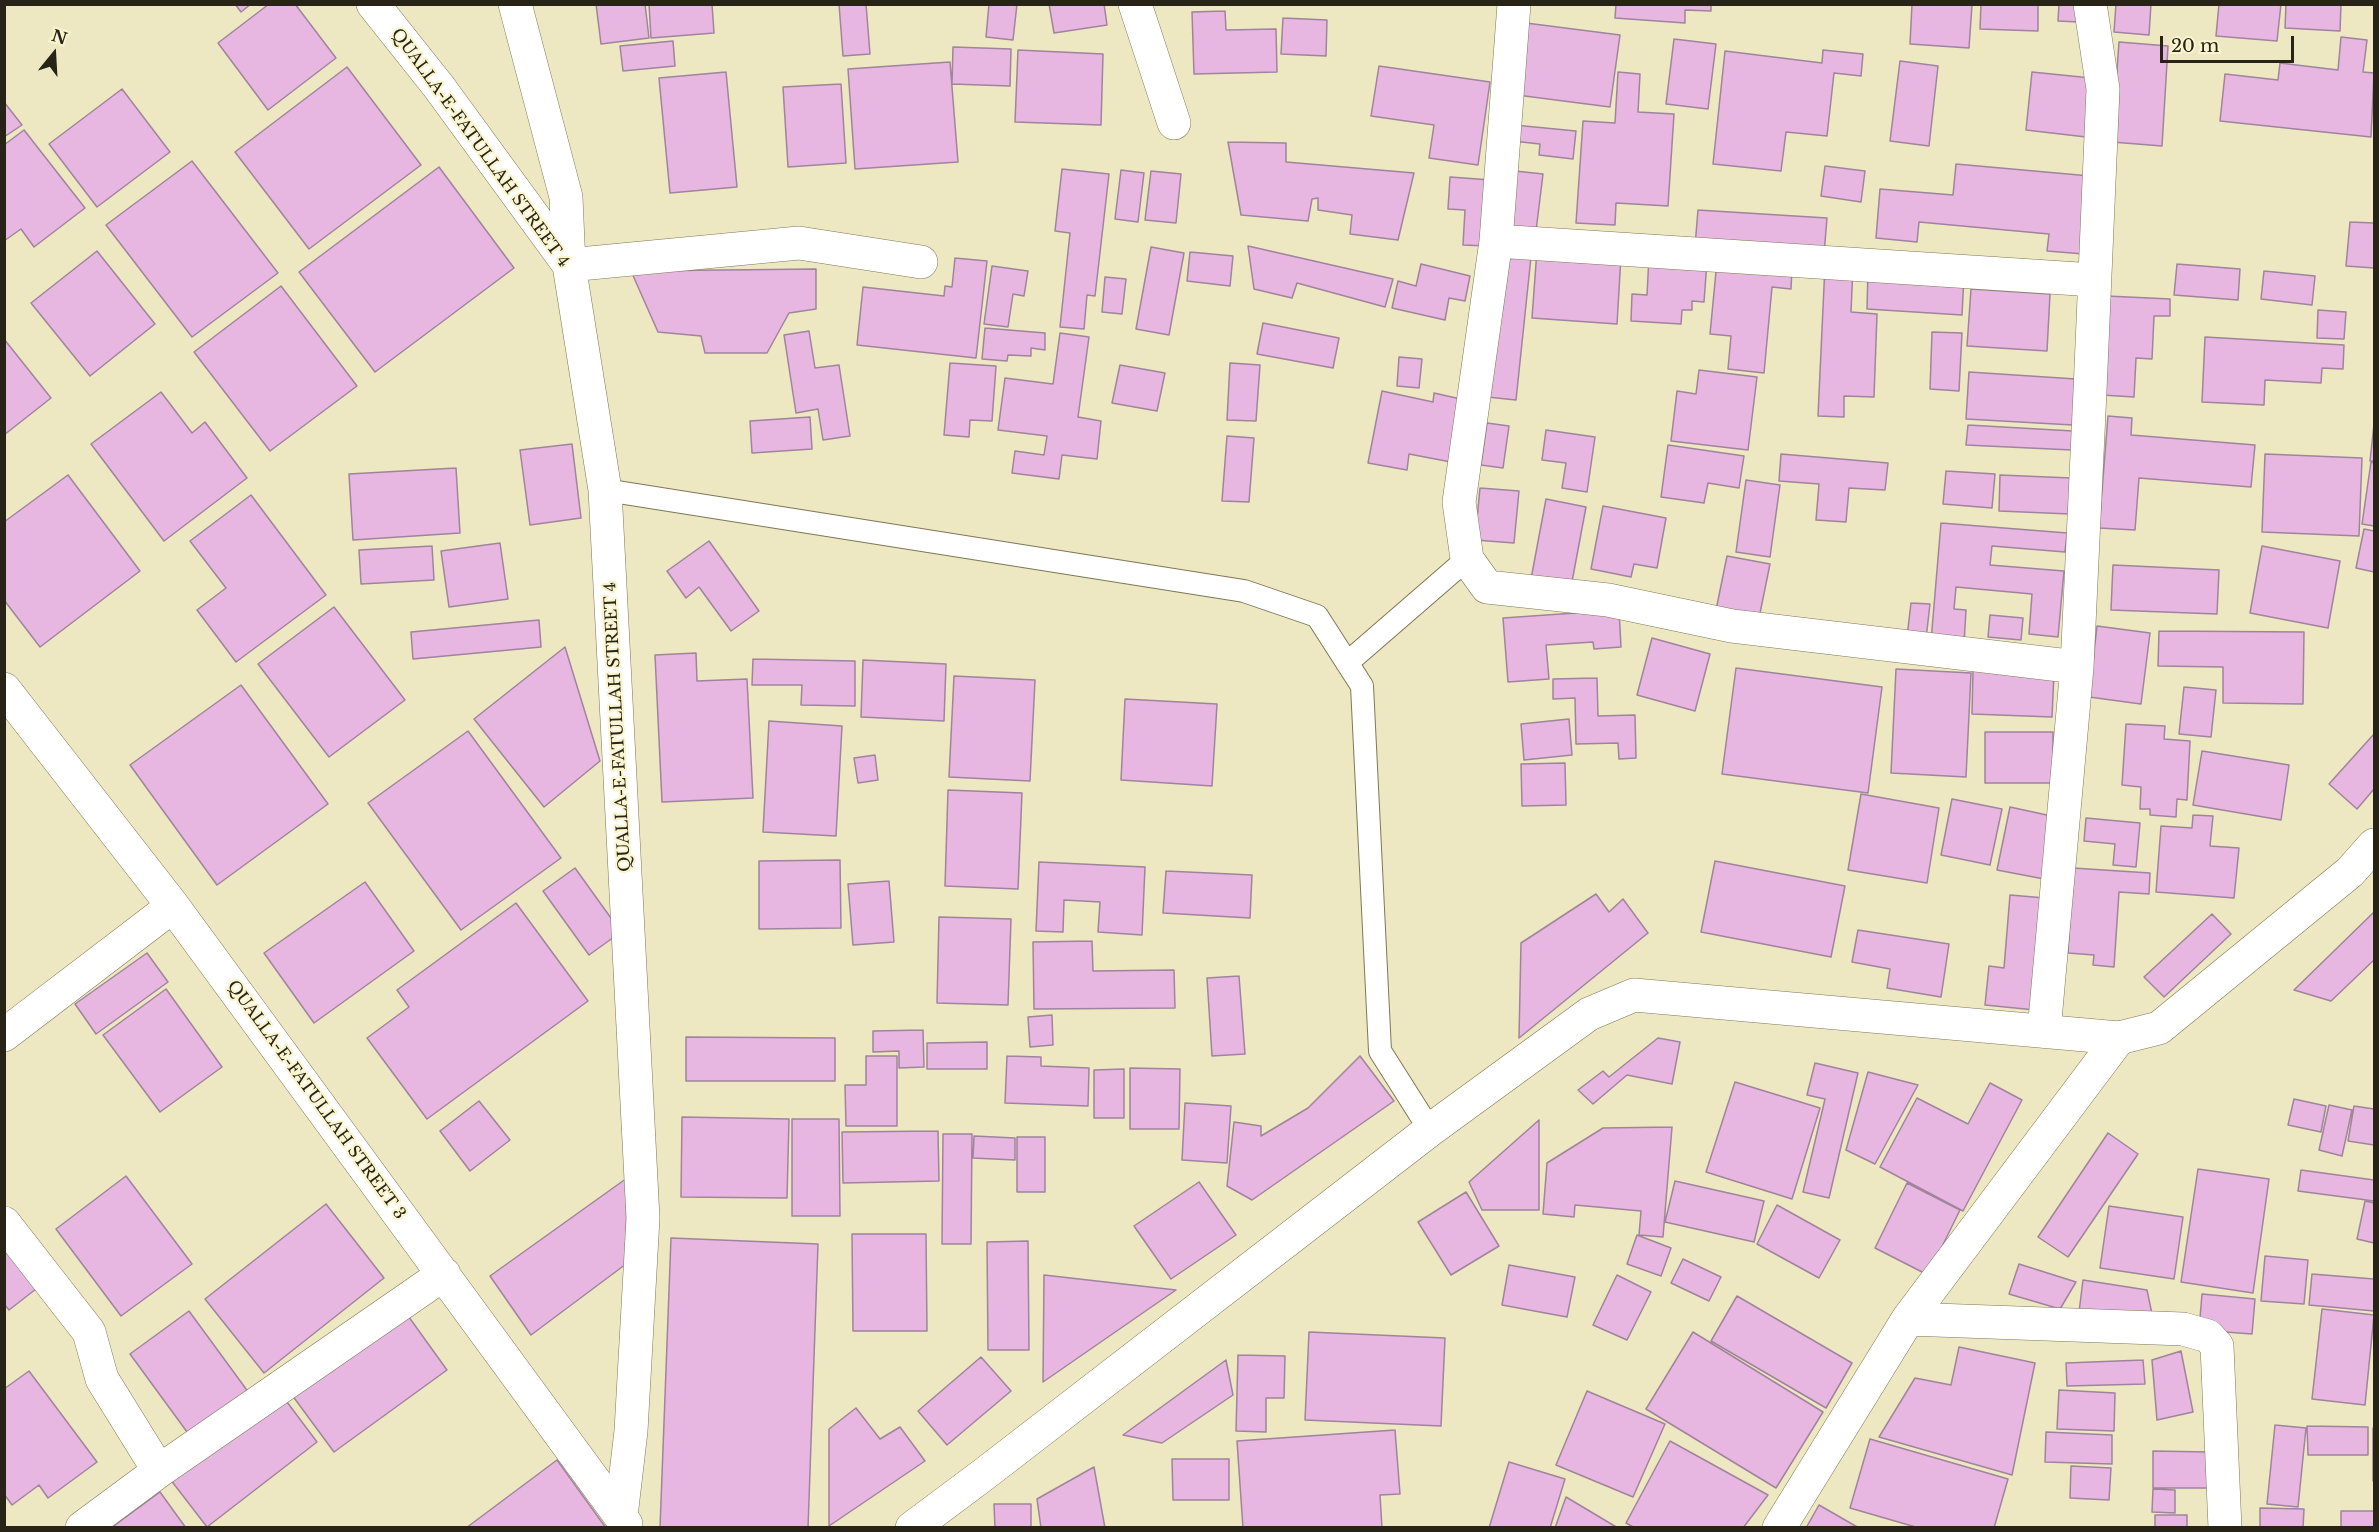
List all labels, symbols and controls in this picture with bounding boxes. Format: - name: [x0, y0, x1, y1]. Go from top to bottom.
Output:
- north arrow: [24, 24, 84, 84]
- scale bar: [2163, 24, 2296, 62]
- text: N: [49, 25, 70, 49]
- street label: QUALLA-E-FATULLAH STREET 4: [387, 25, 573, 271]
- text: 20 m: [2171, 35, 2219, 57]
- street label: QUALLA-E-FATULLAH STREET 4: [601, 582, 635, 872]
- street label: QUALLA-E-FATULLAH STREET 3: [223, 977, 409, 1223]

